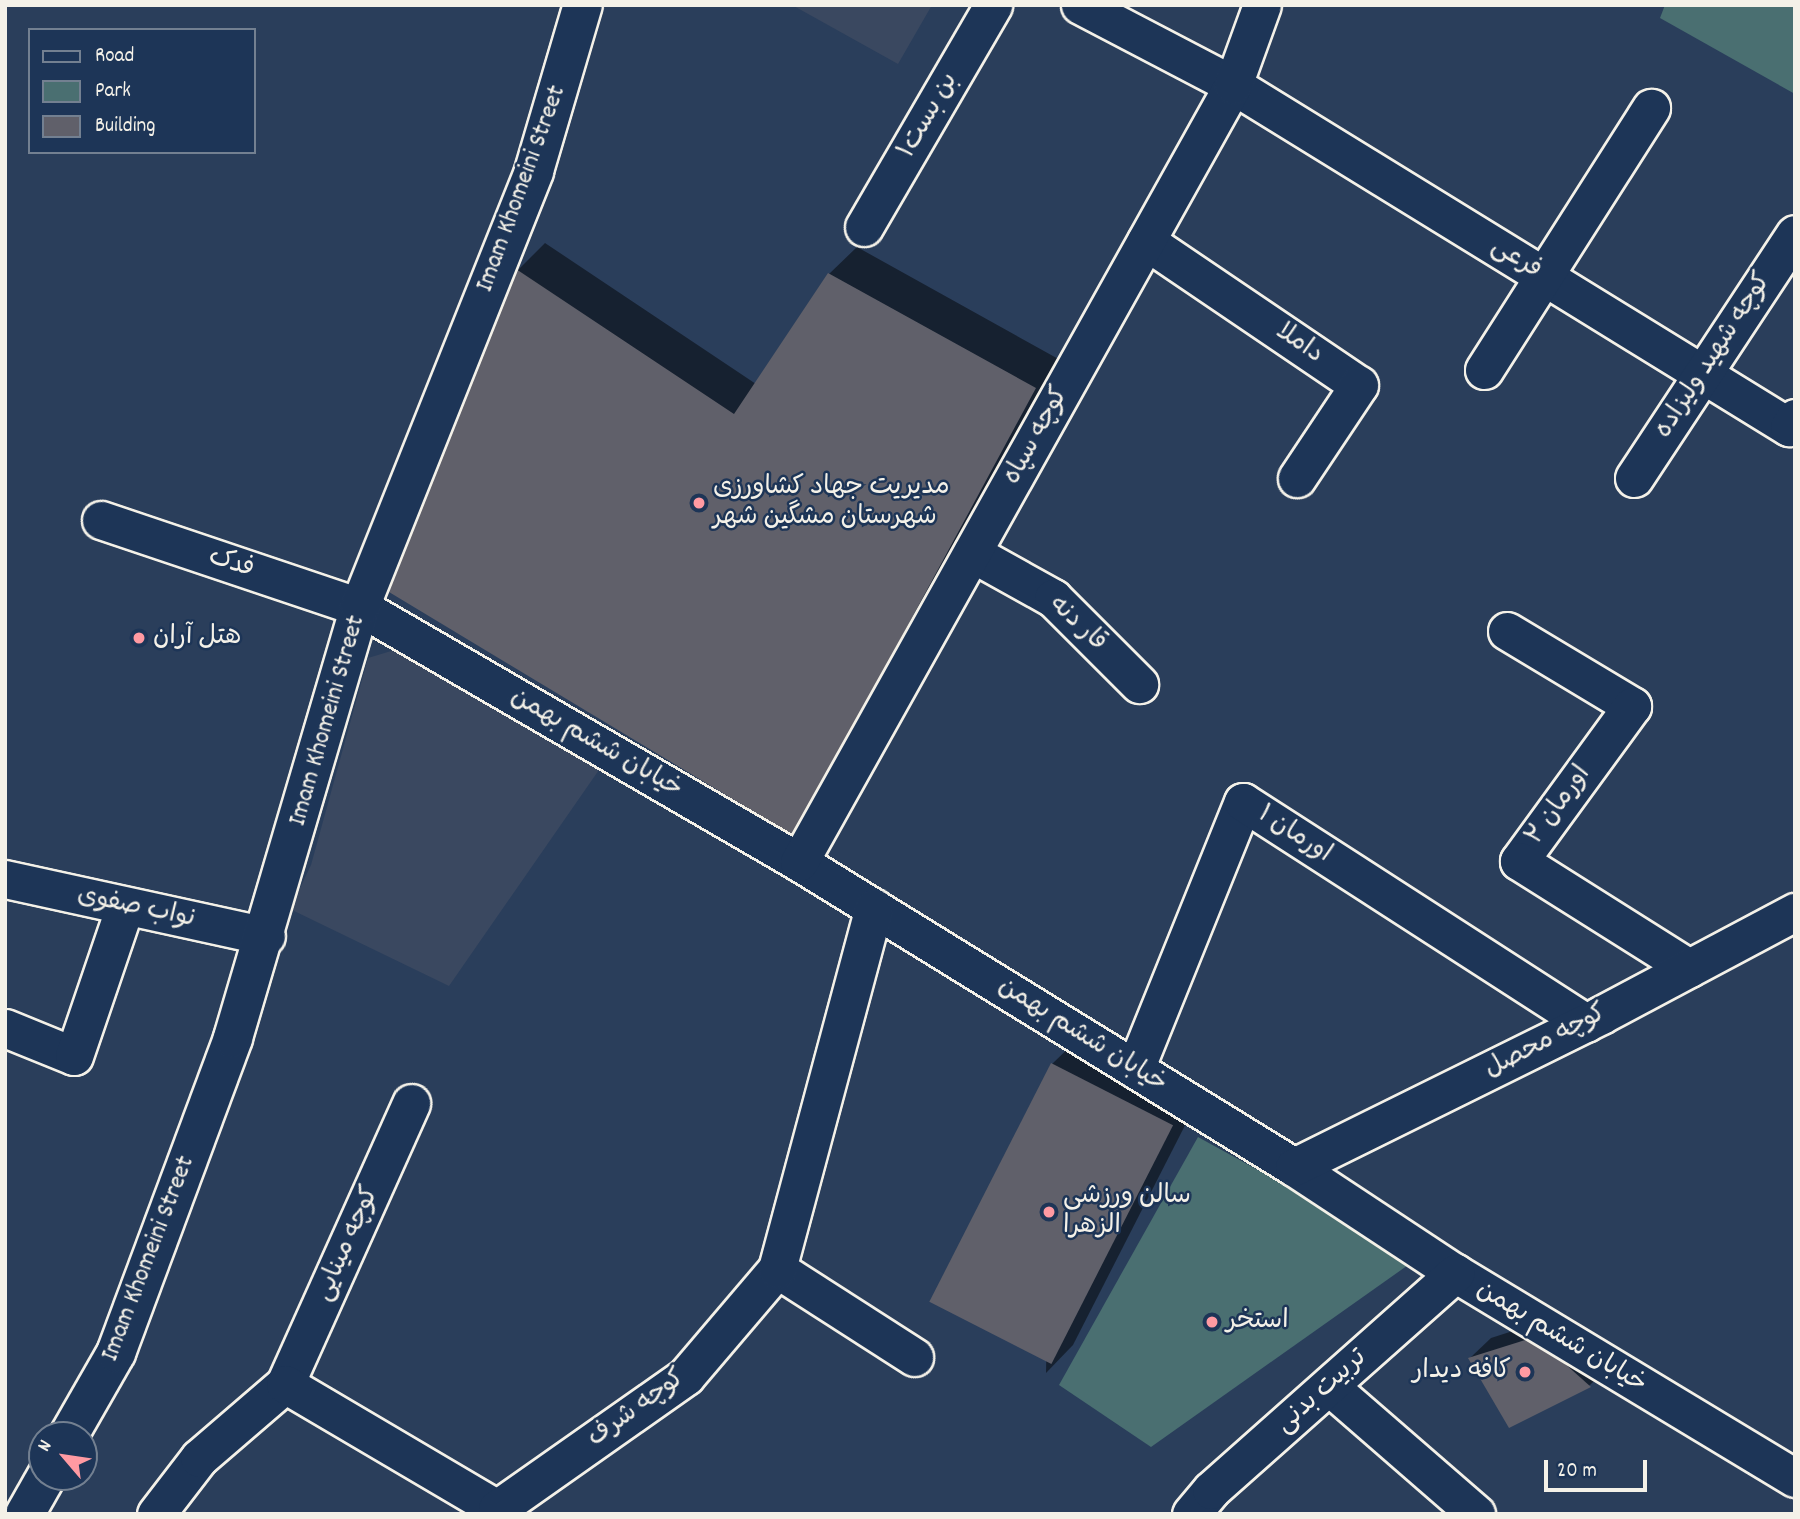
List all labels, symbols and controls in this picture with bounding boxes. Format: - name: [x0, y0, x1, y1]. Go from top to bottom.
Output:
- legend: [28, 28, 256, 154]
- text: Road: [95, 42, 134, 72]
- street label: بن بست۱: [892, 68, 966, 164]
- text: Park: [95, 77, 131, 107]
- street label: Imam Khomeini Street: [470, 82, 574, 296]
- text: Building: [95, 112, 155, 142]
- street label: فرعی: [1485, 232, 1547, 286]
- street label: کوچه شهید ولیزاده: [1649, 267, 1779, 445]
- street label: داملا: [1269, 317, 1329, 371]
- street label: کوچه سپاه: [997, 382, 1077, 490]
- place label: مدیریت جهاد کشاورزی شهرستان مشگین شهر: [713, 472, 950, 534]
- marker: مدیریت جهاد کشاورزی شهرستان مشگین شهر: [691, 495, 707, 511]
- street label: فدک: [204, 542, 258, 586]
- street label: قار دنه: [1041, 589, 1113, 659]
- street label: Imam Khomeini Street: [283, 612, 373, 830]
- place label: هتل آران: [153, 622, 242, 654]
- marker: هتل آران: [131, 630, 147, 646]
- street label: خیابان ششم بهمن: [504, 682, 688, 806]
- street label: اورمان ۲: [1520, 760, 1598, 852]
- street label: اورمان ۱: [1251, 800, 1337, 870]
- street label: نواب صفوی: [74, 880, 198, 936]
- street label: خیابان ششم بهمن: [992, 971, 1172, 1101]
- street label: کوچه محصل: [1480, 998, 1612, 1086]
- street label: Imam Khomeini Street: [95, 1152, 203, 1366]
- place label: سالن ورزشی الزهرا: [1063, 1181, 1191, 1242]
- street label: کوچه مینایی: [309, 1182, 387, 1306]
- marker: سالن ورزشی الزهرا: [1041, 1204, 1057, 1220]
- street label: خیابان ششم بهمن: [1470, 1275, 1652, 1401]
- place label: استخر: [1226, 1306, 1289, 1338]
- marker: استخر: [1204, 1314, 1220, 1330]
- street label: تربیت بدنی: [1270, 1343, 1374, 1441]
- place label: کافه دیدار: [1413, 1356, 1511, 1388]
- street label: کوچه شرف: [582, 1363, 692, 1455]
- marker: کافه دیدار: [1517, 1364, 1533, 1380]
- north arrow: [28, 1421, 98, 1491]
- text: N: [32, 1436, 60, 1457]
- scale bar: [1548, 1446, 1651, 1490]
- text: 20 m: [1557, 1457, 1597, 1487]

